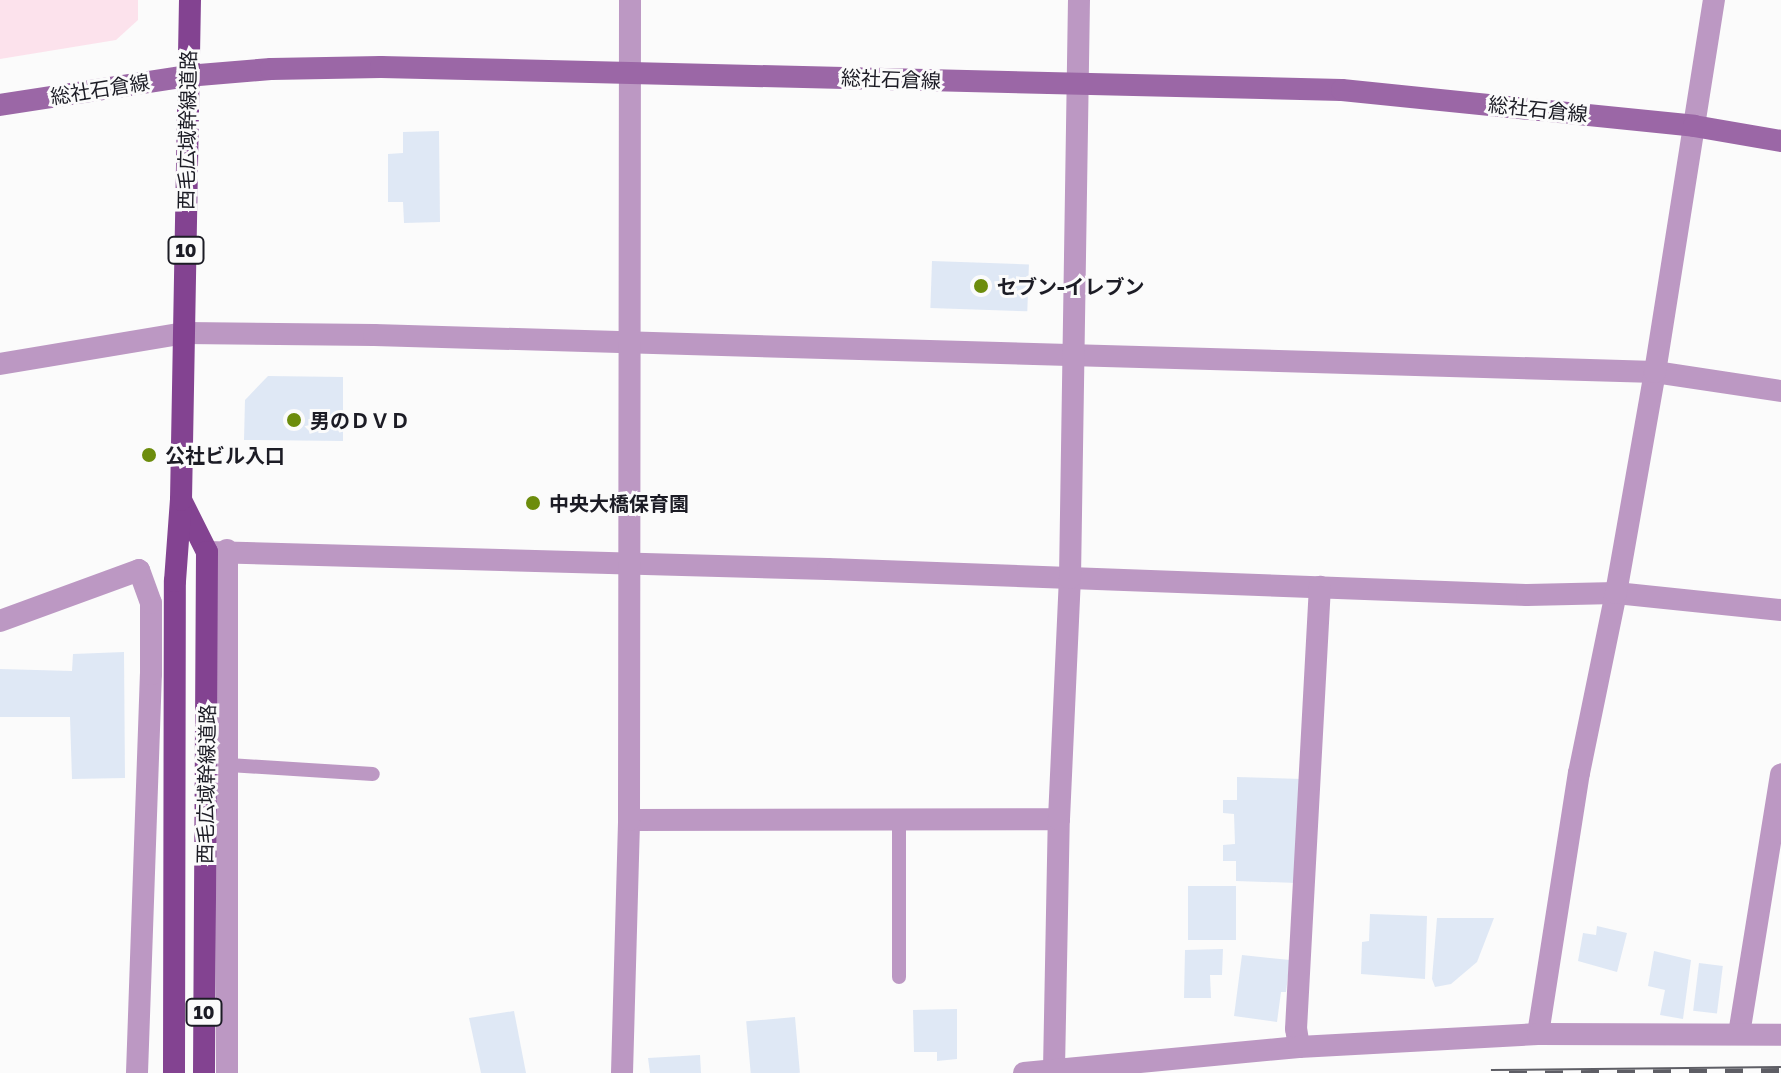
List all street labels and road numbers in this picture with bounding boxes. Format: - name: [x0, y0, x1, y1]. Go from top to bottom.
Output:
- street label: 西毛広域幹線道路: [174, 50, 200, 210]
- street label: 総社石倉線: [841, 65, 941, 93]
- street label: 総社石倉線: [49, 69, 151, 109]
- street label: 総社石倉線: [1487, 92, 1589, 126]
- road number: 10: [166, 236, 206, 264]
- street label: 西毛広域幹線道路: [193, 704, 219, 864]
- road number: 10: [184, 998, 224, 1026]

